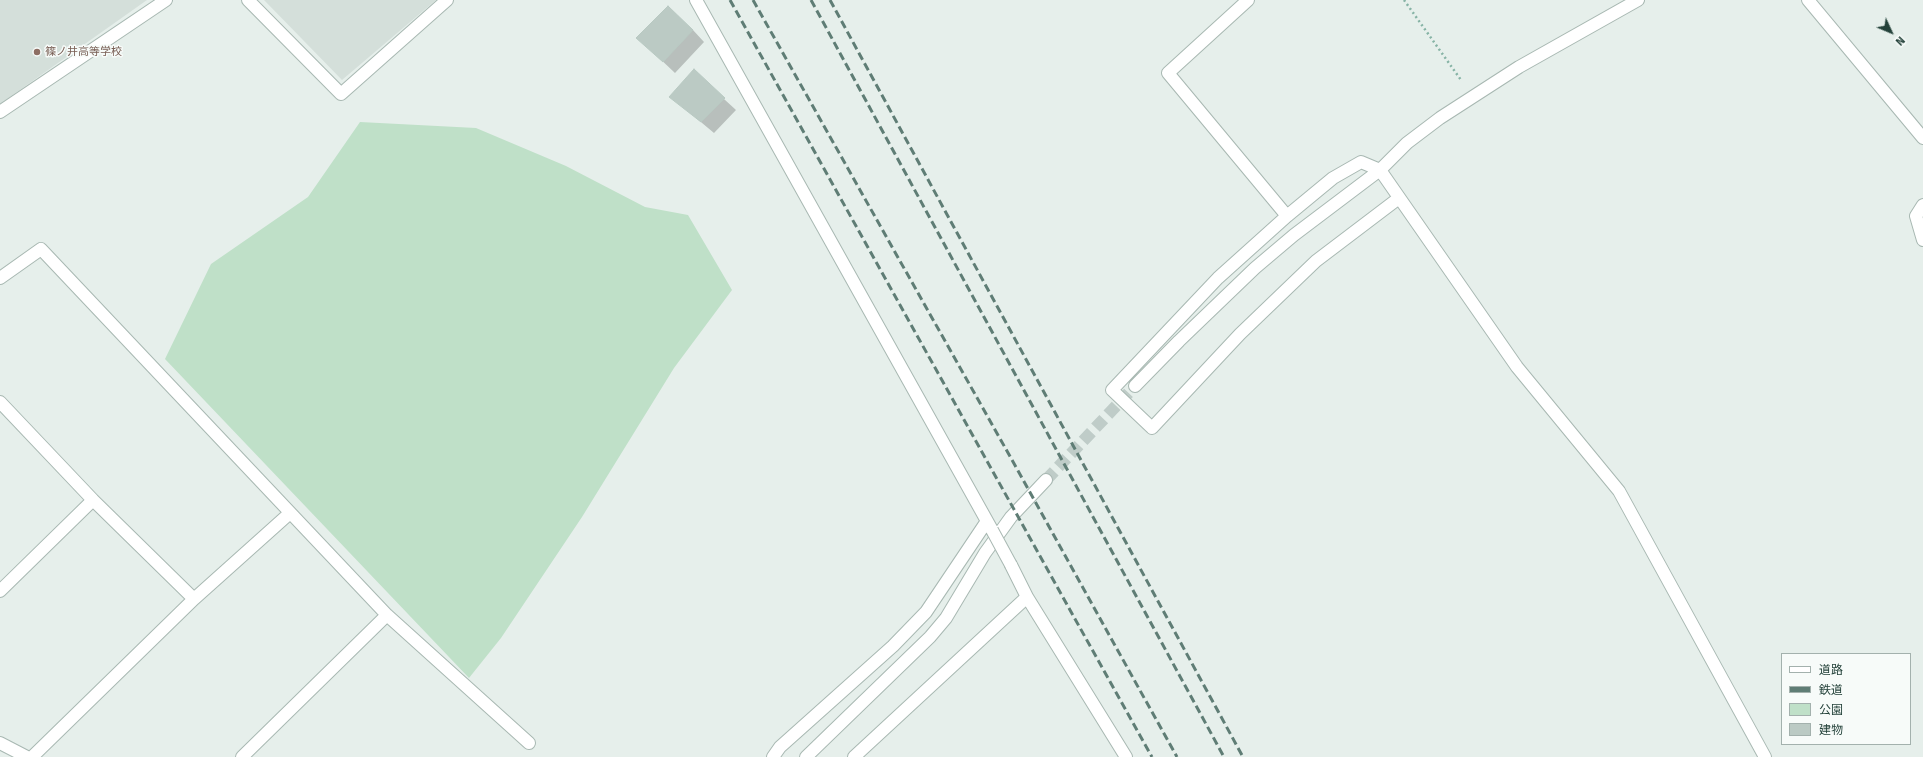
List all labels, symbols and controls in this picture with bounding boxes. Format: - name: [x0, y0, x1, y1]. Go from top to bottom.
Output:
- north arrow: [1871, 12, 1911, 52]
- text: N: [1893, 33, 1907, 48]
- place label: 篠ノ井高等学校: [45, 45, 122, 59]
- marker: 篠ノ井高等学校: [32, 47, 42, 57]
- legend: [1781, 653, 1911, 745]
- text: 道路: [1819, 663, 1843, 678]
- text: 鉄道: [1819, 683, 1843, 698]
- text: 公園: [1819, 703, 1843, 718]
- text: 建物: [1819, 723, 1843, 738]

